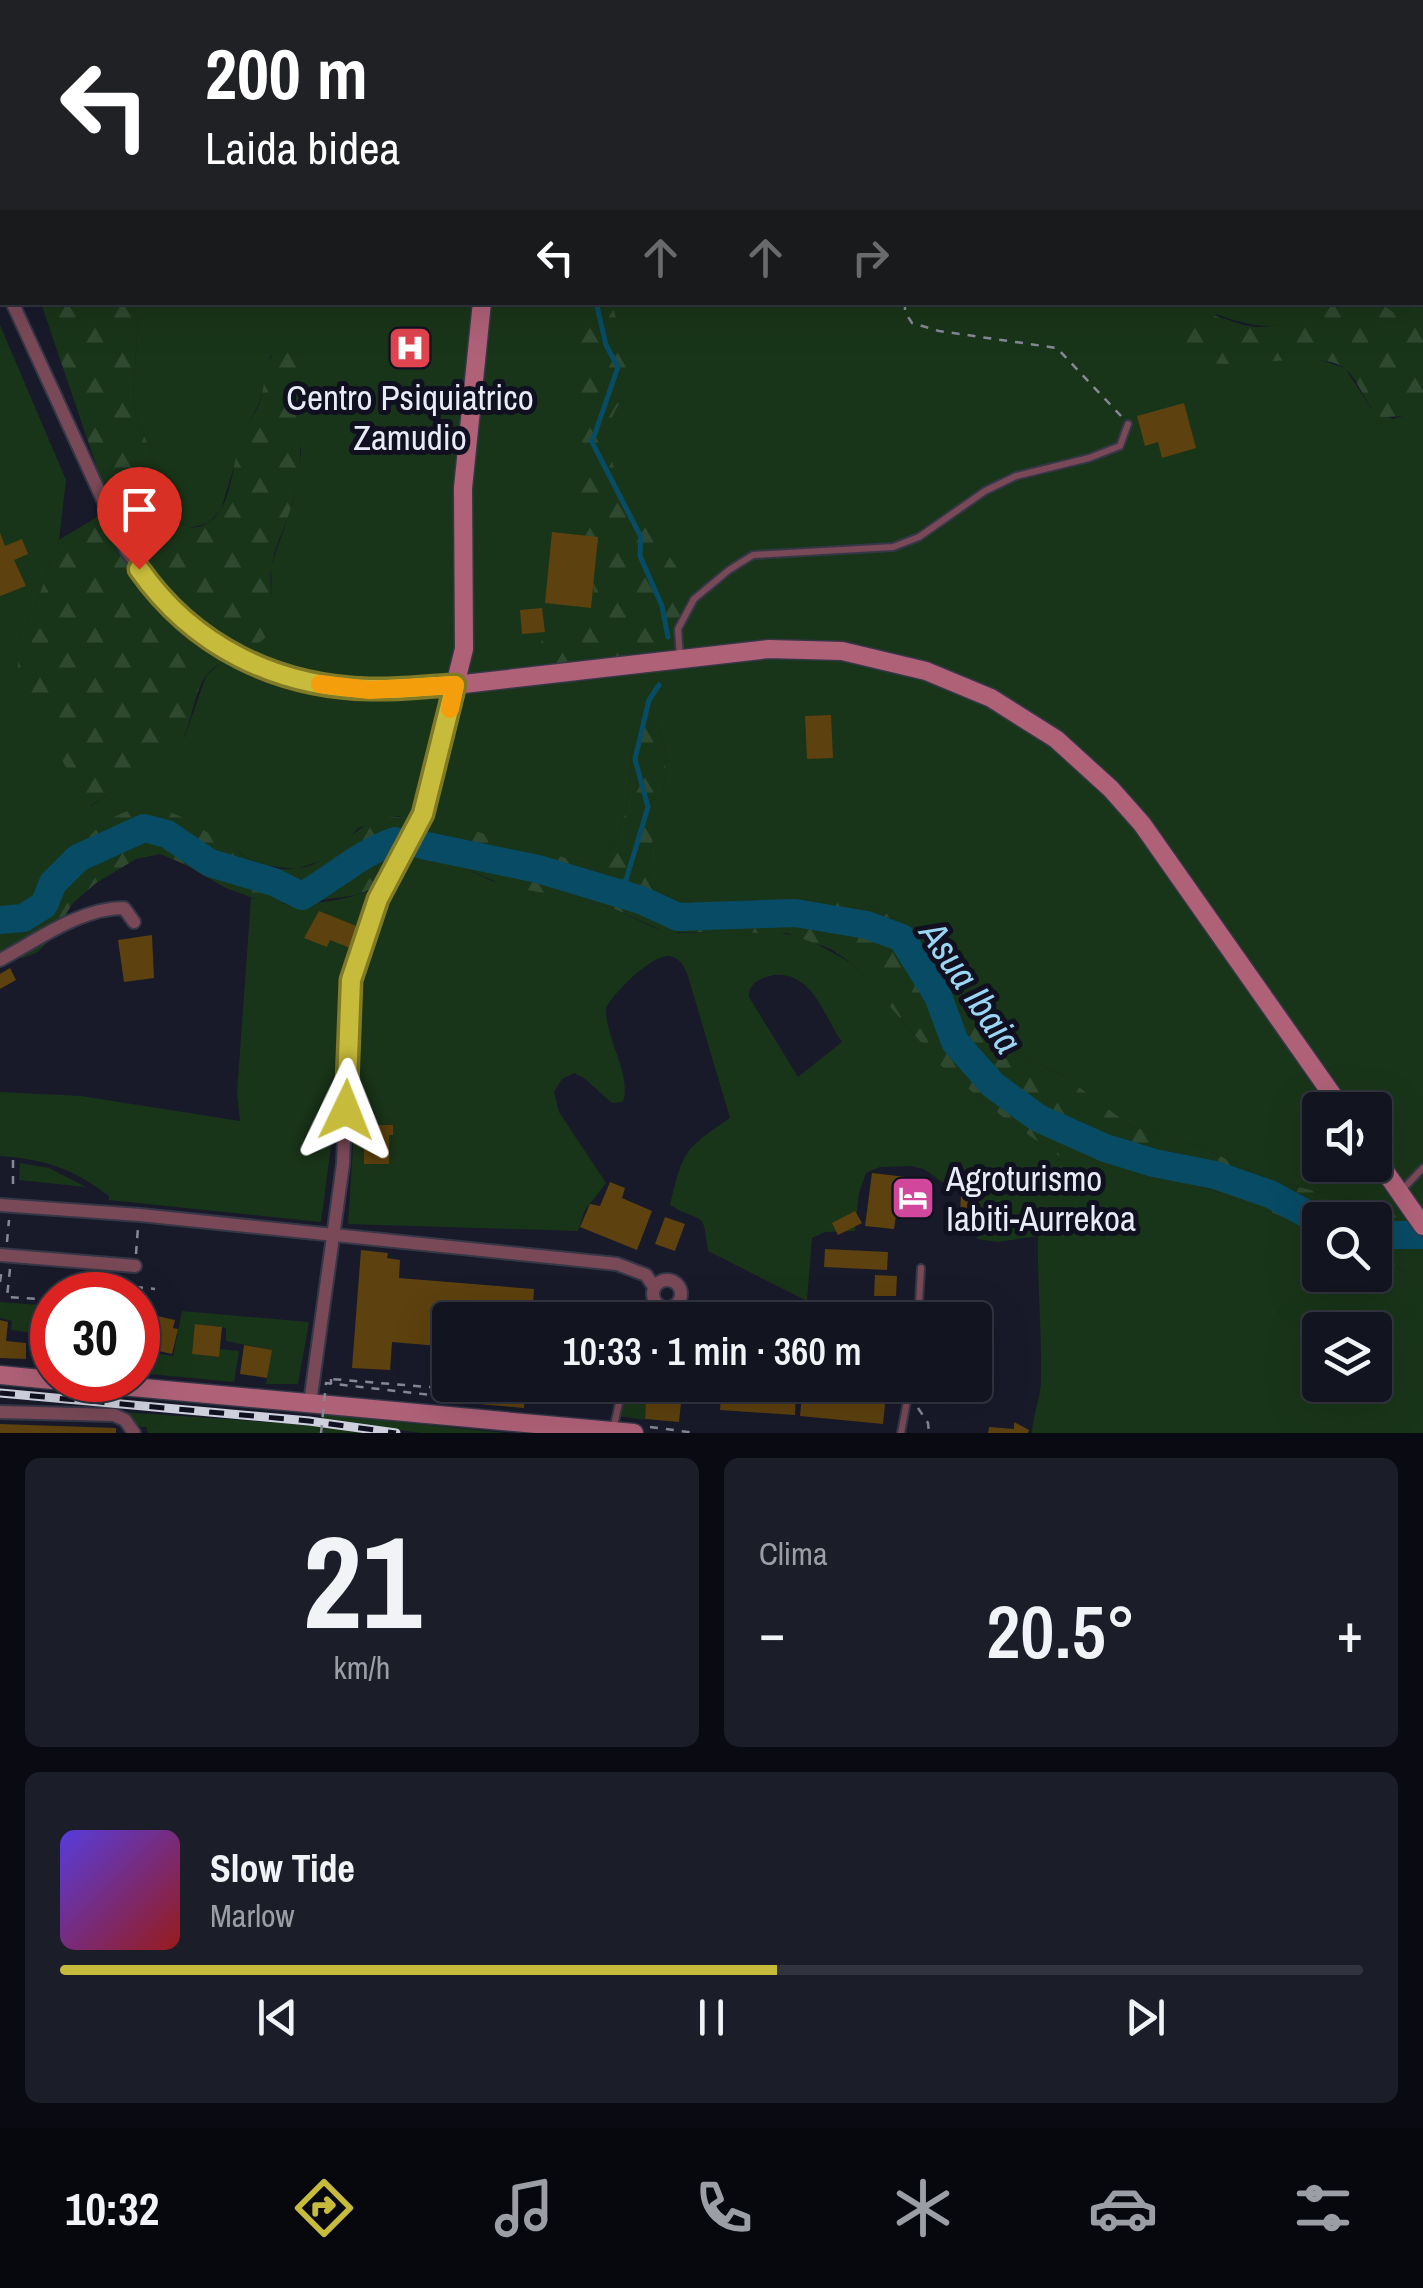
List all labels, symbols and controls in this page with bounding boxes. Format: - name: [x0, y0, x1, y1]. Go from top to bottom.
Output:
- text: 200 m: [205, 27, 368, 121]
- icon: left: [40, 40, 170, 170]
- text: Laida bidea: [205, 117, 400, 178]
- icon: left: [528, 230, 583, 285]
- icon: ahead: [633, 230, 688, 285]
- icon: ahead: [738, 230, 793, 285]
- icon: right: [843, 230, 898, 285]
- hospital icon: Centro Psiquiatrico Zamudio: [387, 325, 433, 371]
- place label: Centro Psiquiatrico Zamudio: [286, 374, 534, 461]
- pin: [97, 467, 182, 570]
- icon: arrive: [112, 482, 167, 537]
- water label: Asua Ibaia: [907, 909, 1034, 1063]
- position arrow: [294, 1058, 398, 1162]
- map controls: [1302, 1092, 1392, 1402]
- button: sound: [1302, 1092, 1392, 1182]
- place label: Agroturismo Iabiti-Aurrekoa: [945, 1155, 1136, 1242]
- hotel icon: Agroturismo Iabiti-Aurrekoa: [890, 1175, 936, 1221]
- button: search: [1302, 1202, 1392, 1292]
- speed limit sign: 30: [30, 1272, 160, 1402]
- button: layers: [1302, 1312, 1392, 1402]
- text: 10:33 · 1 min · 360 m: [562, 1326, 862, 1377]
- text: 21: [303, 1493, 421, 1669]
- text: Clima: [759, 1532, 828, 1575]
- text: 20.5°: [986, 1580, 1136, 1681]
- text: −: [759, 1595, 785, 1669]
- text: +: [1337, 1595, 1363, 1669]
- text: km/h: [334, 1646, 390, 1689]
- text: Slow Tide: [210, 1843, 355, 1894]
- text: Marlow: [210, 1894, 295, 1937]
- icon: previous: [250, 1990, 305, 2045]
- icon: pause: [684, 1990, 739, 2045]
- icon: next: [1118, 1990, 1173, 2045]
- icon: directions: [289, 2173, 359, 2243]
- icon: music: [489, 2173, 559, 2243]
- icon: phone: [689, 2173, 759, 2243]
- icon: climate: [888, 2173, 958, 2243]
- icon: car: [1088, 2173, 1158, 2243]
- icon: filters: [1288, 2173, 1358, 2243]
- text: 10:32: [65, 2178, 159, 2239]

